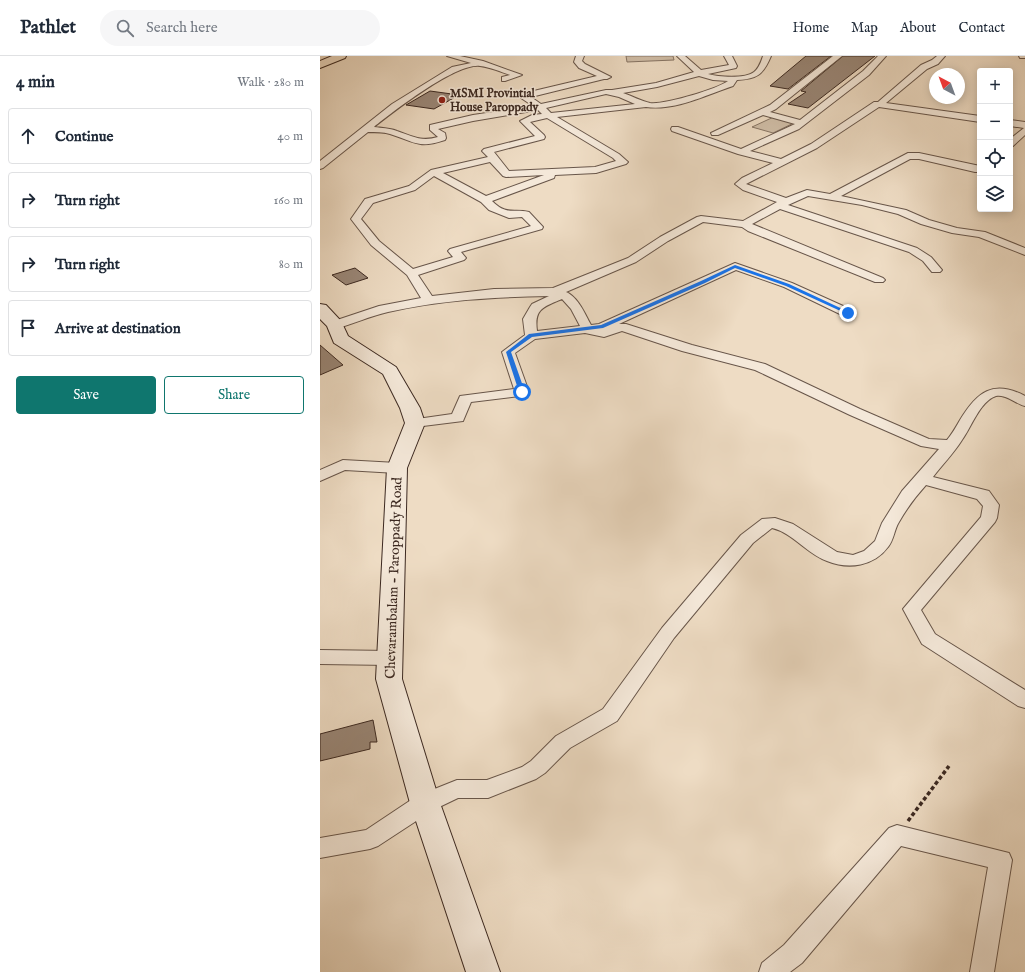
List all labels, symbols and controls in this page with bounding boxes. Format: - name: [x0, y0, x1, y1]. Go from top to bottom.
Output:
- search box: [100, 10, 380, 46]
- text: Pathlet: [20, 16, 76, 40]
- icon: search: [114, 17, 136, 39]
- text: Search here: [146, 18, 218, 37]
- text: Home: [793, 19, 829, 37]
- text: Map: [851, 19, 878, 37]
- text: About: [900, 19, 936, 37]
- text: Contact: [958, 19, 1005, 37]
- north arrow: [929, 68, 965, 104]
- map controls: [977, 68, 1013, 212]
- button: +: [977, 68, 1013, 104]
- text: 4 min: [16, 72, 55, 93]
- text: Walk · 280 m: [237, 74, 304, 91]
- place label: MSMI Provintial House Paroppady: [450, 86, 540, 116]
- marker: MSMI Provintial House Paroppady: [437, 95, 447, 105]
- button: −: [977, 104, 1013, 140]
- icon: ahead: [17, 125, 39, 147]
- text: Continue: [55, 127, 113, 146]
- text: 40 m: [277, 128, 303, 145]
- button: locate: [977, 140, 1013, 176]
- button: layers: [977, 176, 1013, 212]
- icon: right: [17, 189, 39, 211]
- text: Turn right: [55, 191, 120, 210]
- text: 160 m: [273, 192, 303, 209]
- icon: right: [17, 253, 39, 275]
- text: Turn right: [55, 255, 120, 274]
- text: 80 m: [279, 256, 303, 273]
- route end: [839, 304, 857, 322]
- icon: arrive: [17, 317, 39, 339]
- text: Arrive at destination: [55, 319, 181, 338]
- button: Save: [16, 376, 156, 414]
- button: Share: [164, 376, 304, 414]
- route start: [513, 383, 531, 401]
- street label: Chevarambalam - Paroppady Road: [381, 476, 407, 679]

